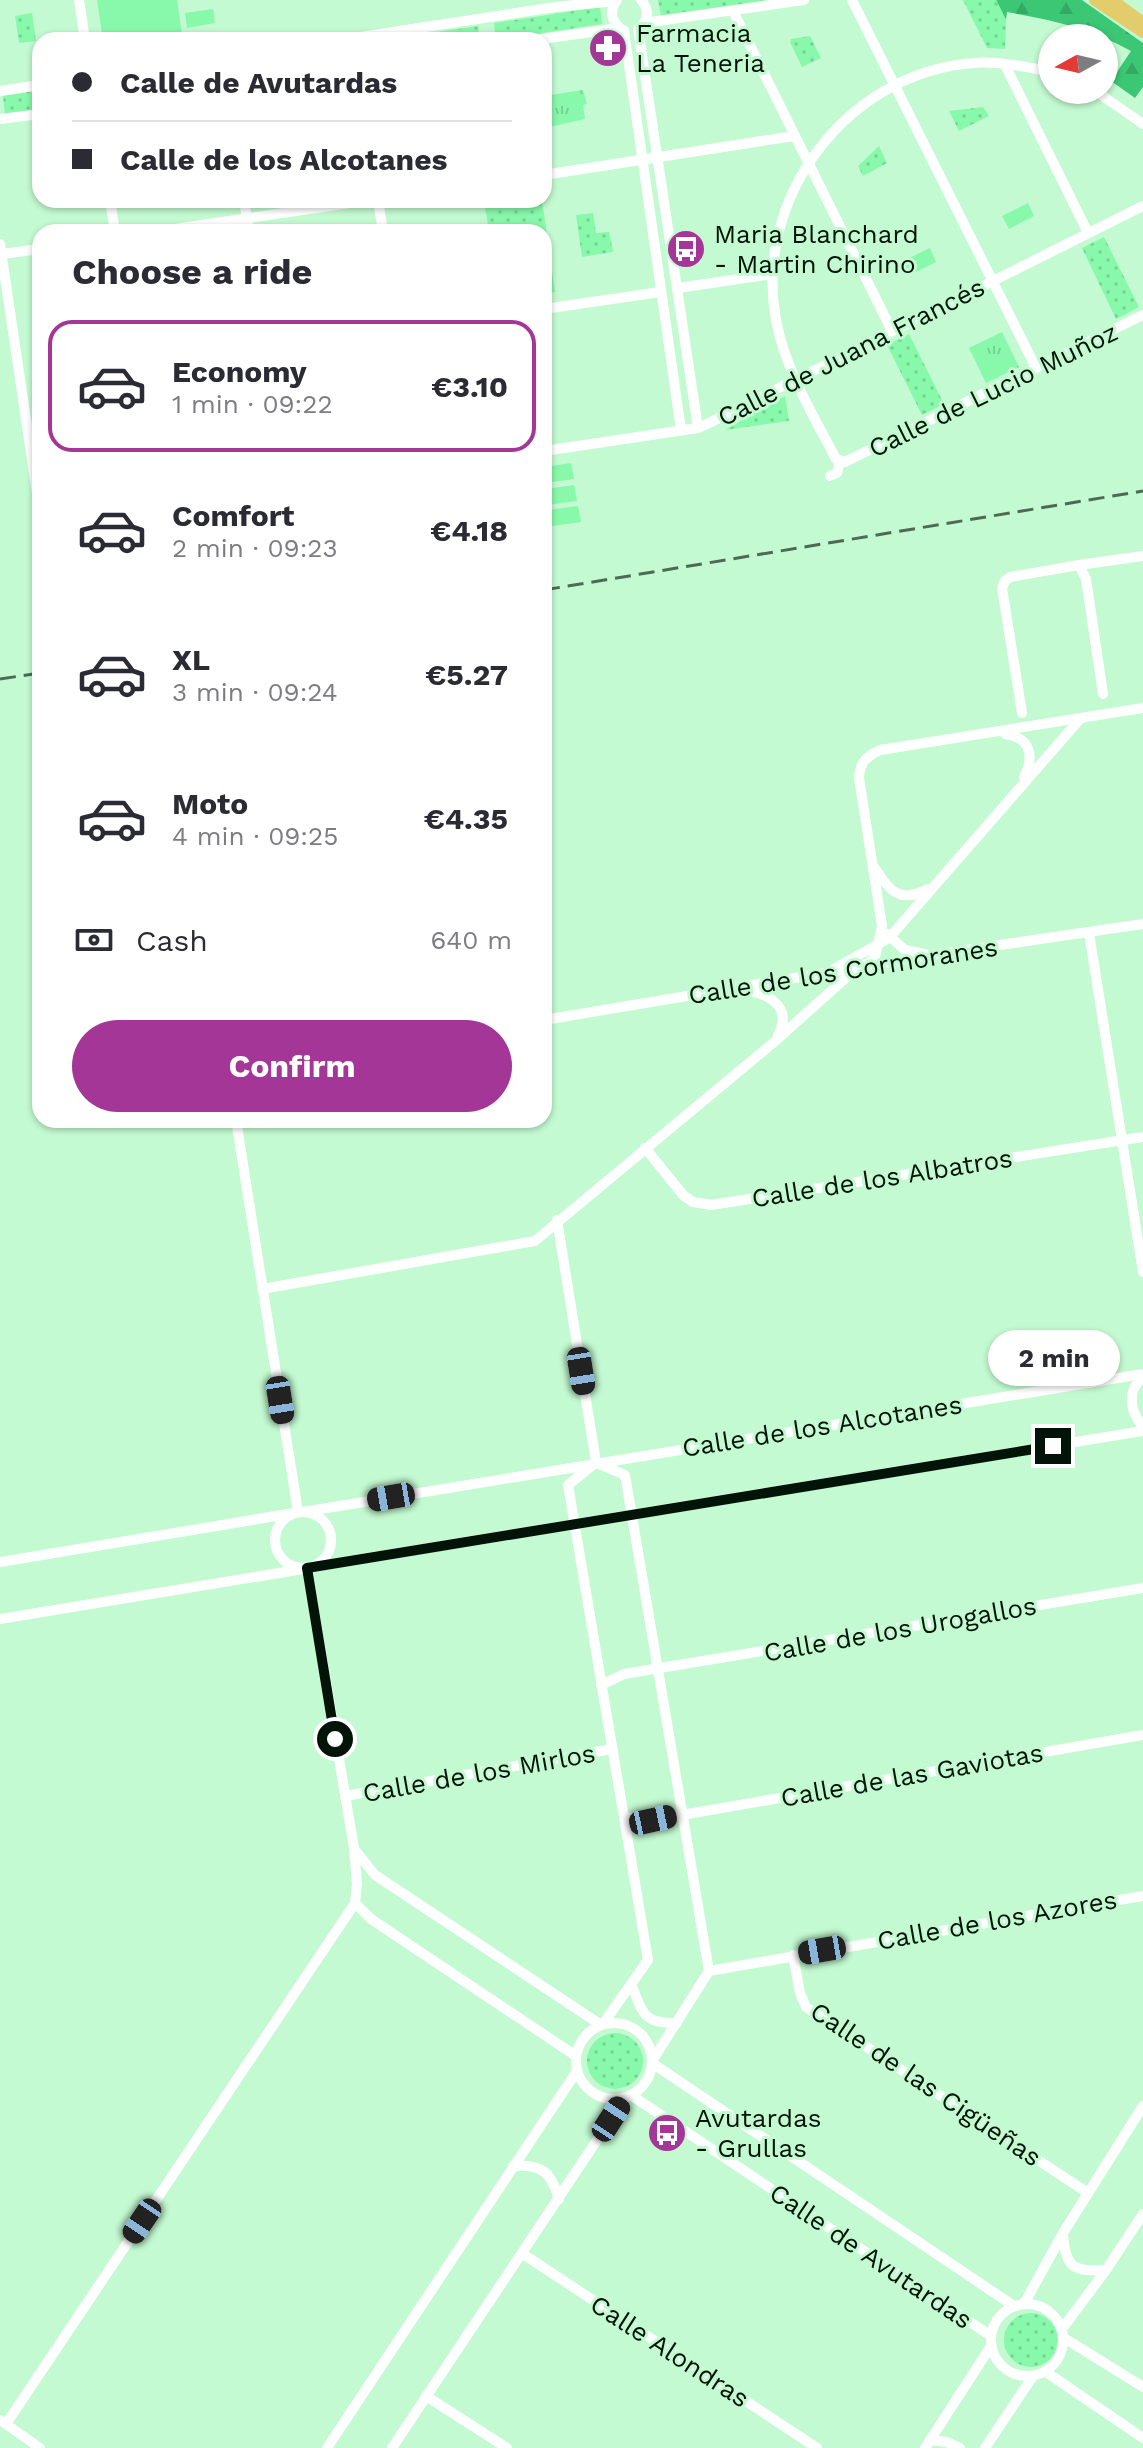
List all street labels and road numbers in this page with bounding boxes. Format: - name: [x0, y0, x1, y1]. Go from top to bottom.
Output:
- street label: Calle de Juana Francés: [713, 272, 989, 432]
- street label: Calle de Lucio Muñoz: [864, 317, 1122, 463]
- street label: Calle de los Cormoranes: [686, 932, 1000, 1010]
- street label: Calle de los Albatros: [749, 1143, 1015, 1213]
- street label: Calle de los Alcotanes: [680, 1389, 964, 1463]
- street label: Calle de los Urogallos: [761, 1590, 1039, 1668]
- street label: Calle de las Gaviotas: [778, 1737, 1046, 1813]
- street label: Calle de los Mirlos: [360, 1738, 598, 1808]
- street label: Calle de los Azores: [875, 1884, 1119, 1956]
- street label: Calle de las Cigüeñas: [805, 1996, 1047, 2172]
- street label: Calle de Avutardas: [764, 2177, 978, 2335]
- street label: Calle Alondras: [585, 2289, 755, 2413]

